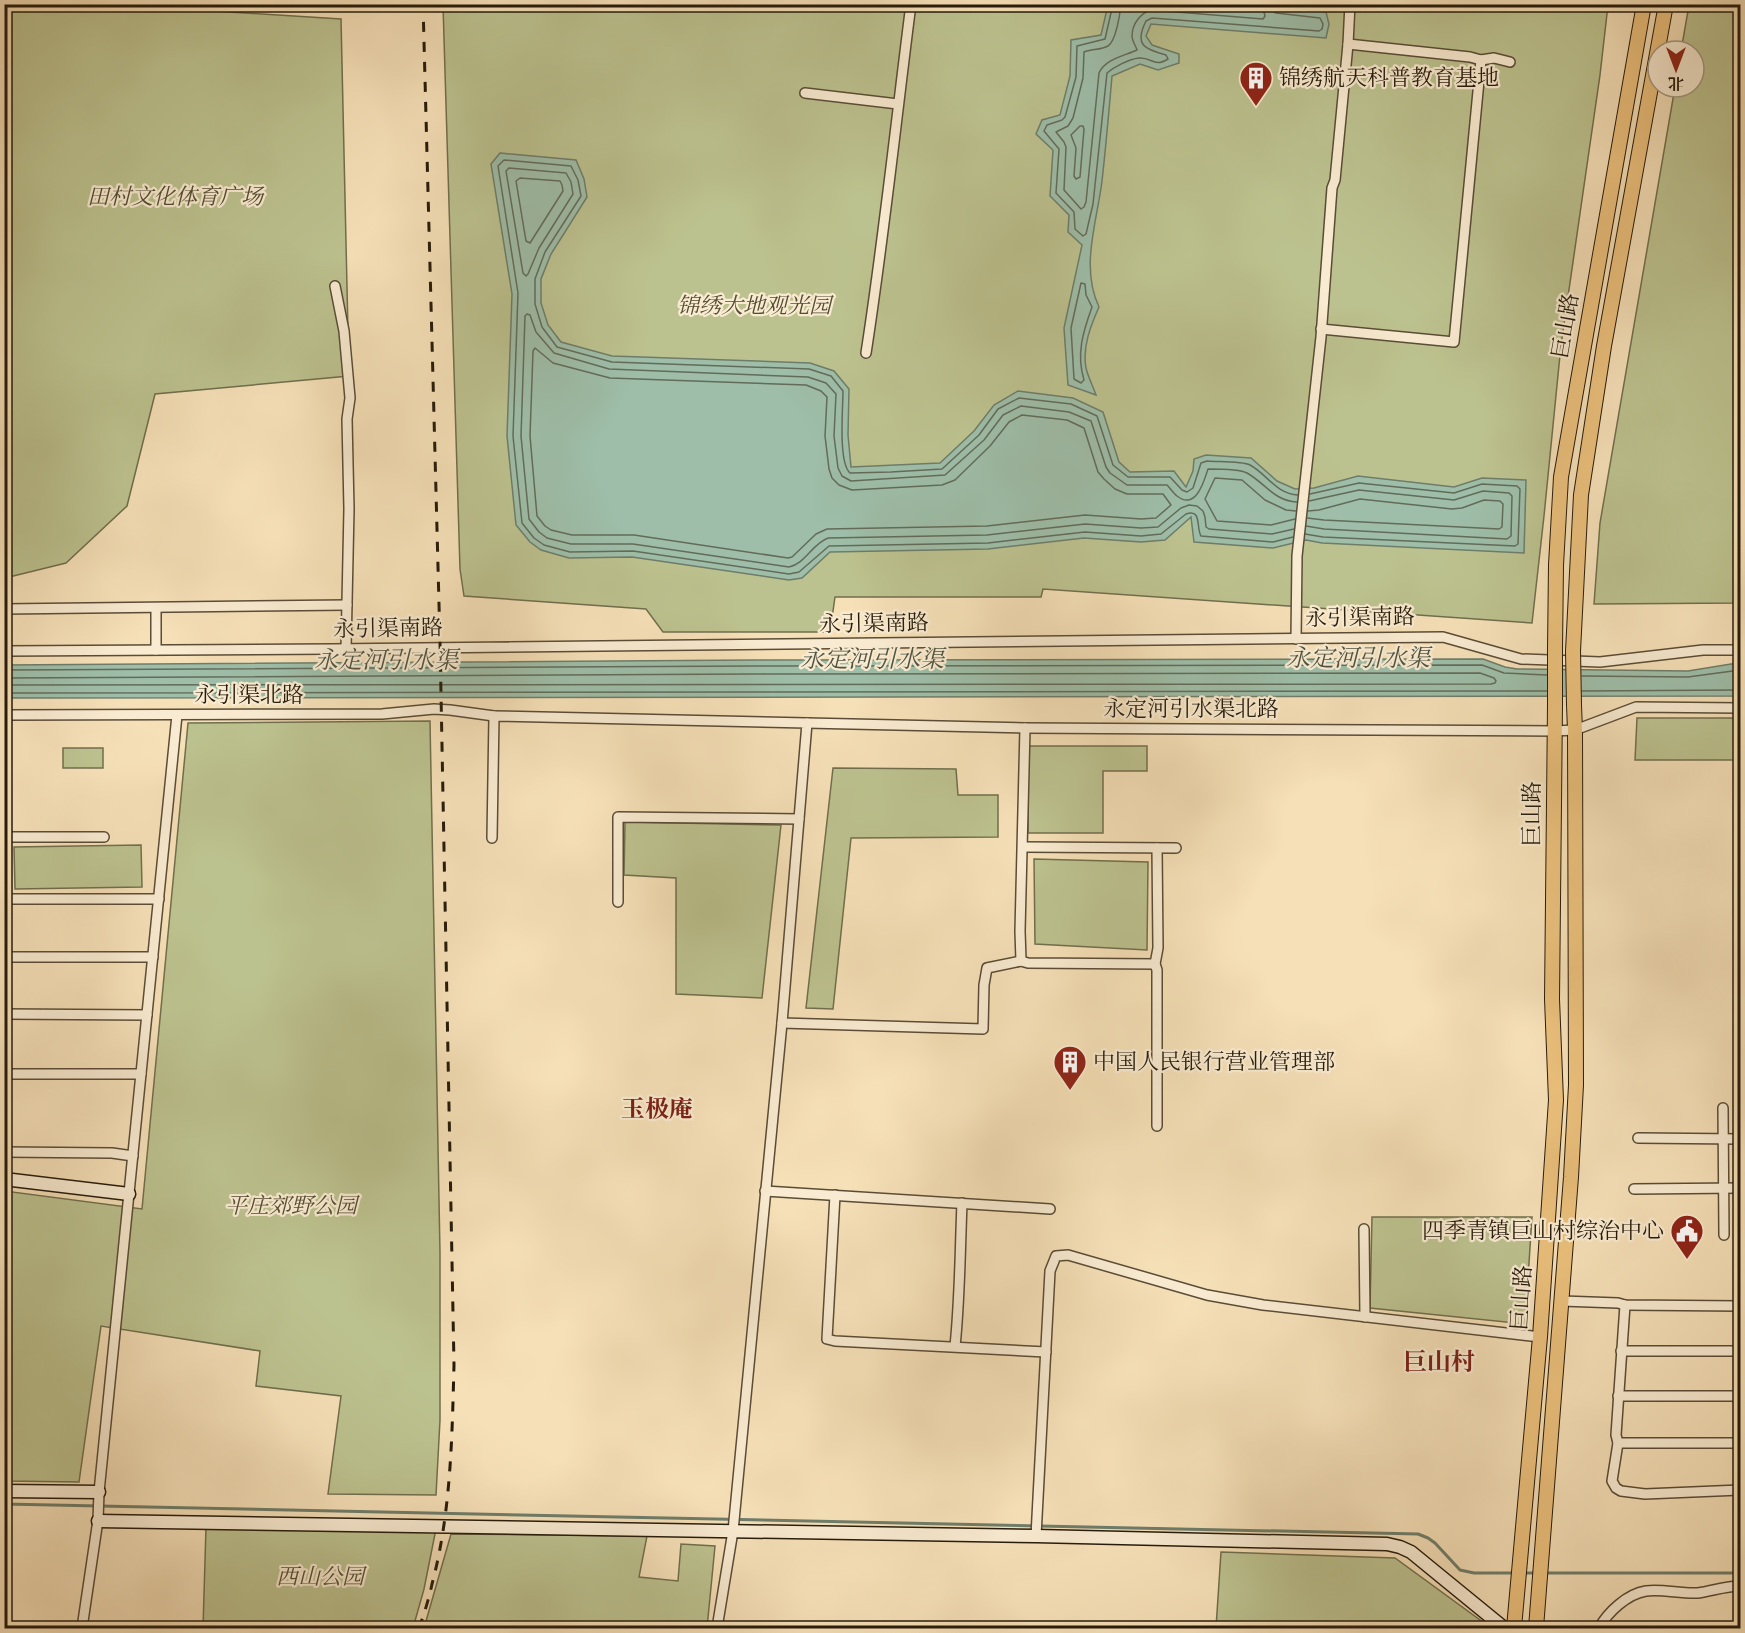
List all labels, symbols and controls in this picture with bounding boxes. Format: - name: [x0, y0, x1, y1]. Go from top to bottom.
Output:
- north arrow: [1646, 39, 1706, 99]
- building icon: 锦绣航天科普教育基地: [1238, 60, 1274, 107]
- place label: 锦绣航天科普教育基地: [1279, 65, 1499, 92]
- text: 北: [1668, 73, 1684, 93]
- park label: 田村文化体育广场: [87, 184, 265, 211]
- street label: 巨山路: [1547, 291, 1585, 361]
- park label: 锦绣大地观光园: [677, 293, 834, 320]
- street label: 永引渠南路: [1305, 604, 1415, 632]
- street label: 永引渠南路: [819, 610, 929, 638]
- street label: 永引渠南路: [333, 615, 443, 643]
- water label: 永定河引水渠: [1286, 644, 1433, 674]
- water label: 永定河引水渠: [800, 645, 947, 675]
- water label: 永定河引水渠: [314, 646, 461, 676]
- street label: 永引渠北路: [194, 682, 304, 709]
- street label: 永定河引水渠北路: [1103, 696, 1279, 723]
- street label: 巨山路: [1519, 781, 1546, 847]
- building icon: 中国人民银行营业管理部: [1052, 1044, 1088, 1091]
- place label: 中国人民银行营业管理部: [1093, 1049, 1335, 1076]
- district label: 玉极庵: [621, 1095, 693, 1125]
- park label: 平庄郊野公园: [225, 1193, 360, 1220]
- public building icon: 四季青镇巨山村综治中心: [1669, 1213, 1705, 1260]
- place label: 四季青镇巨山村综治中心: [1422, 1218, 1664, 1245]
- street label: 巨山路: [1506, 1264, 1538, 1332]
- district label: 巨山村: [1403, 1348, 1475, 1378]
- park label: 西山公园: [276, 1564, 367, 1591]

